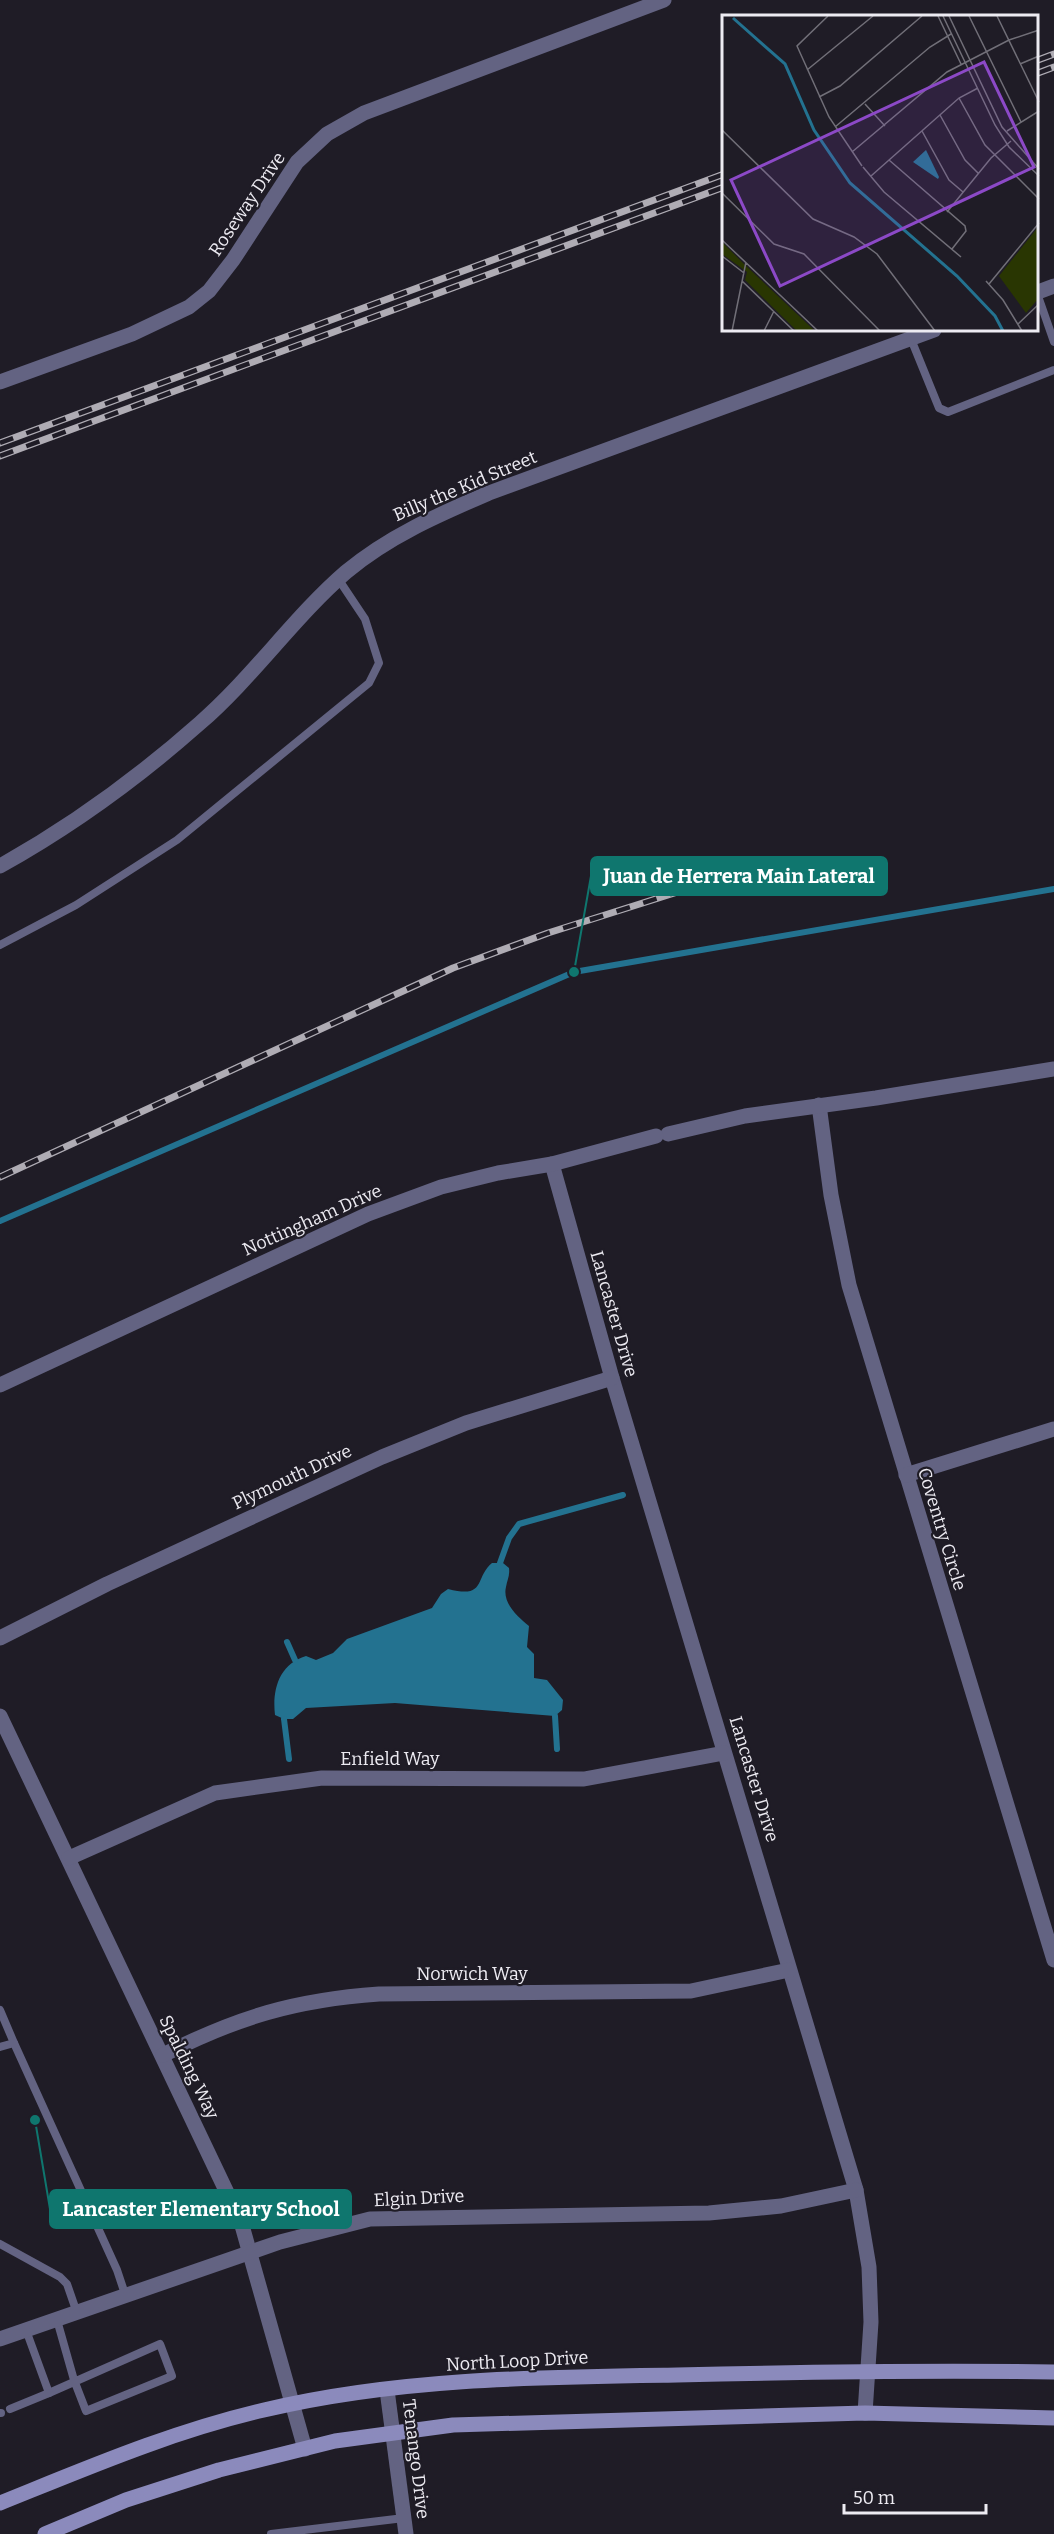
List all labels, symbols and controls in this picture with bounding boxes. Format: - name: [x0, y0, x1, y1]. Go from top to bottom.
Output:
- inset map: [722, 15, 1039, 332]
- street label: Roseway Drive: [204, 148, 290, 260]
- street label: Billy the Kid Street: [390, 446, 540, 526]
- callout: Juan de Herrera Main Lateral: [591, 857, 887, 895]
- text: Juan de Herrera Main Lateral: [602, 864, 875, 888]
- street label: Nottingham Drive: [239, 1179, 385, 1261]
- street label: Lancaster Drive: [585, 1248, 643, 1380]
- street label: Plymouth Drive: [229, 1440, 355, 1514]
- street label: Coventry Circle: [913, 1465, 971, 1593]
- street label: Lancaster Drive: [724, 1713, 784, 1845]
- street label: Enfield Way: [340, 1748, 440, 1770]
- street label: Norwich Way: [416, 1963, 528, 1985]
- street label: Spalding Way: [154, 2011, 224, 2123]
- street label: Elgin Drive: [373, 2185, 465, 2211]
- callout: Lancaster Elementary School: [50, 2190, 351, 2228]
- text: Lancaster Elementary School: [62, 2197, 340, 2221]
- street label: North Loop Drive: [445, 2346, 589, 2376]
- street label: Tenango Drive: [398, 2398, 434, 2520]
- scale bar: [844, 2477, 986, 2515]
- text: 50 m: [853, 2487, 895, 2509]

